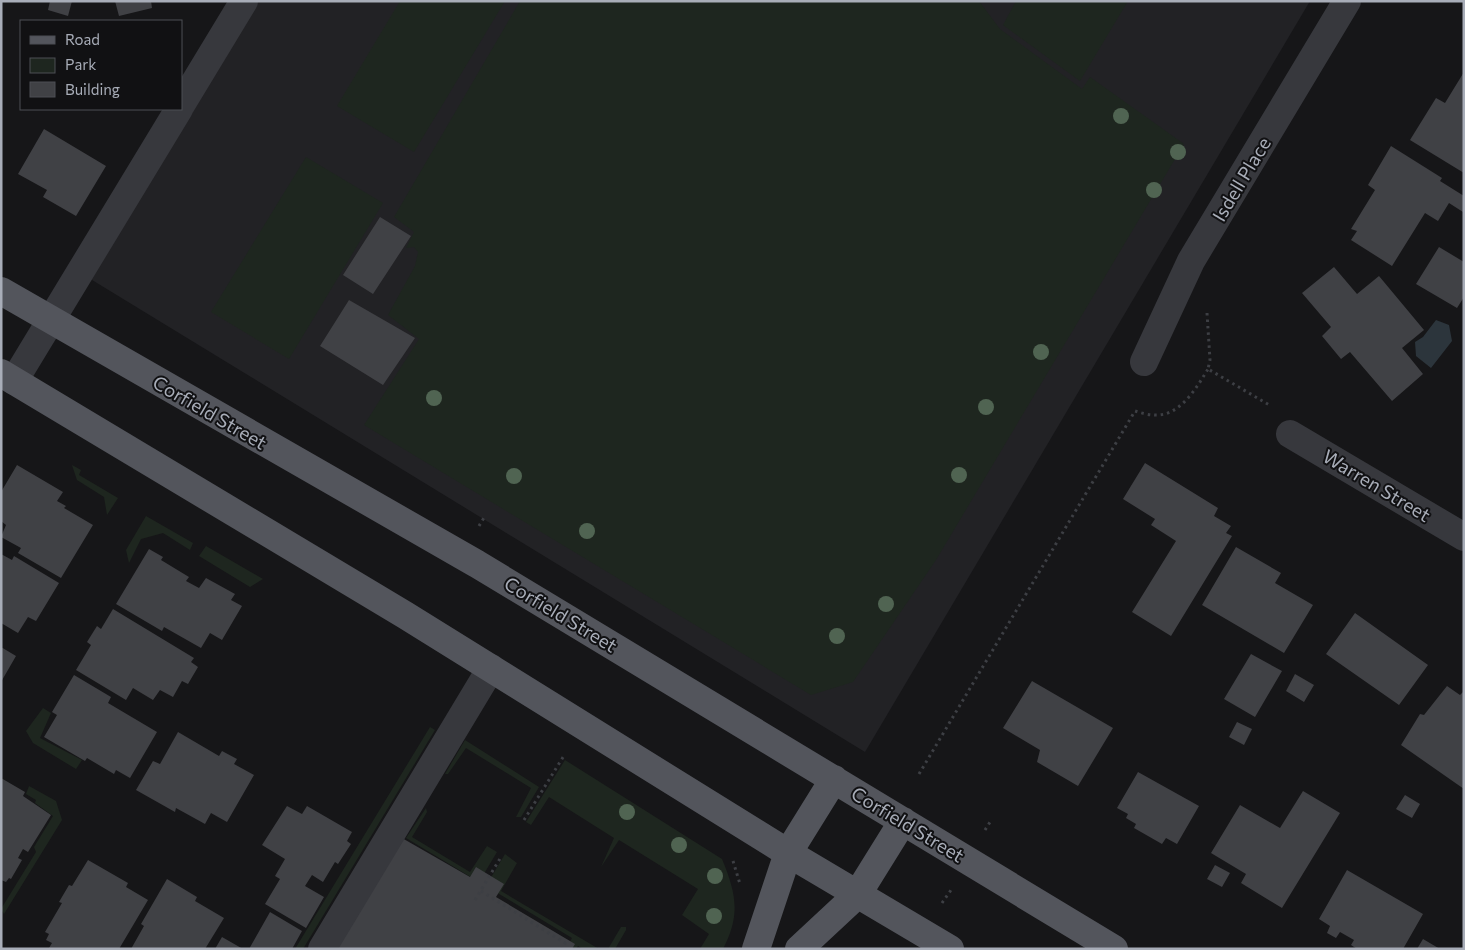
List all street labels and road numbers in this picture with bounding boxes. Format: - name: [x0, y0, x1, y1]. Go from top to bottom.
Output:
- street label: Isdell Place: [1207, 133, 1275, 225]
- street label: Corfield Street: [149, 370, 271, 454]
- street label: Warren Street: [1319, 444, 1435, 526]
- street label: Corfield Street: [500, 571, 622, 657]
- street label: Corfield Street: [847, 781, 969, 867]

